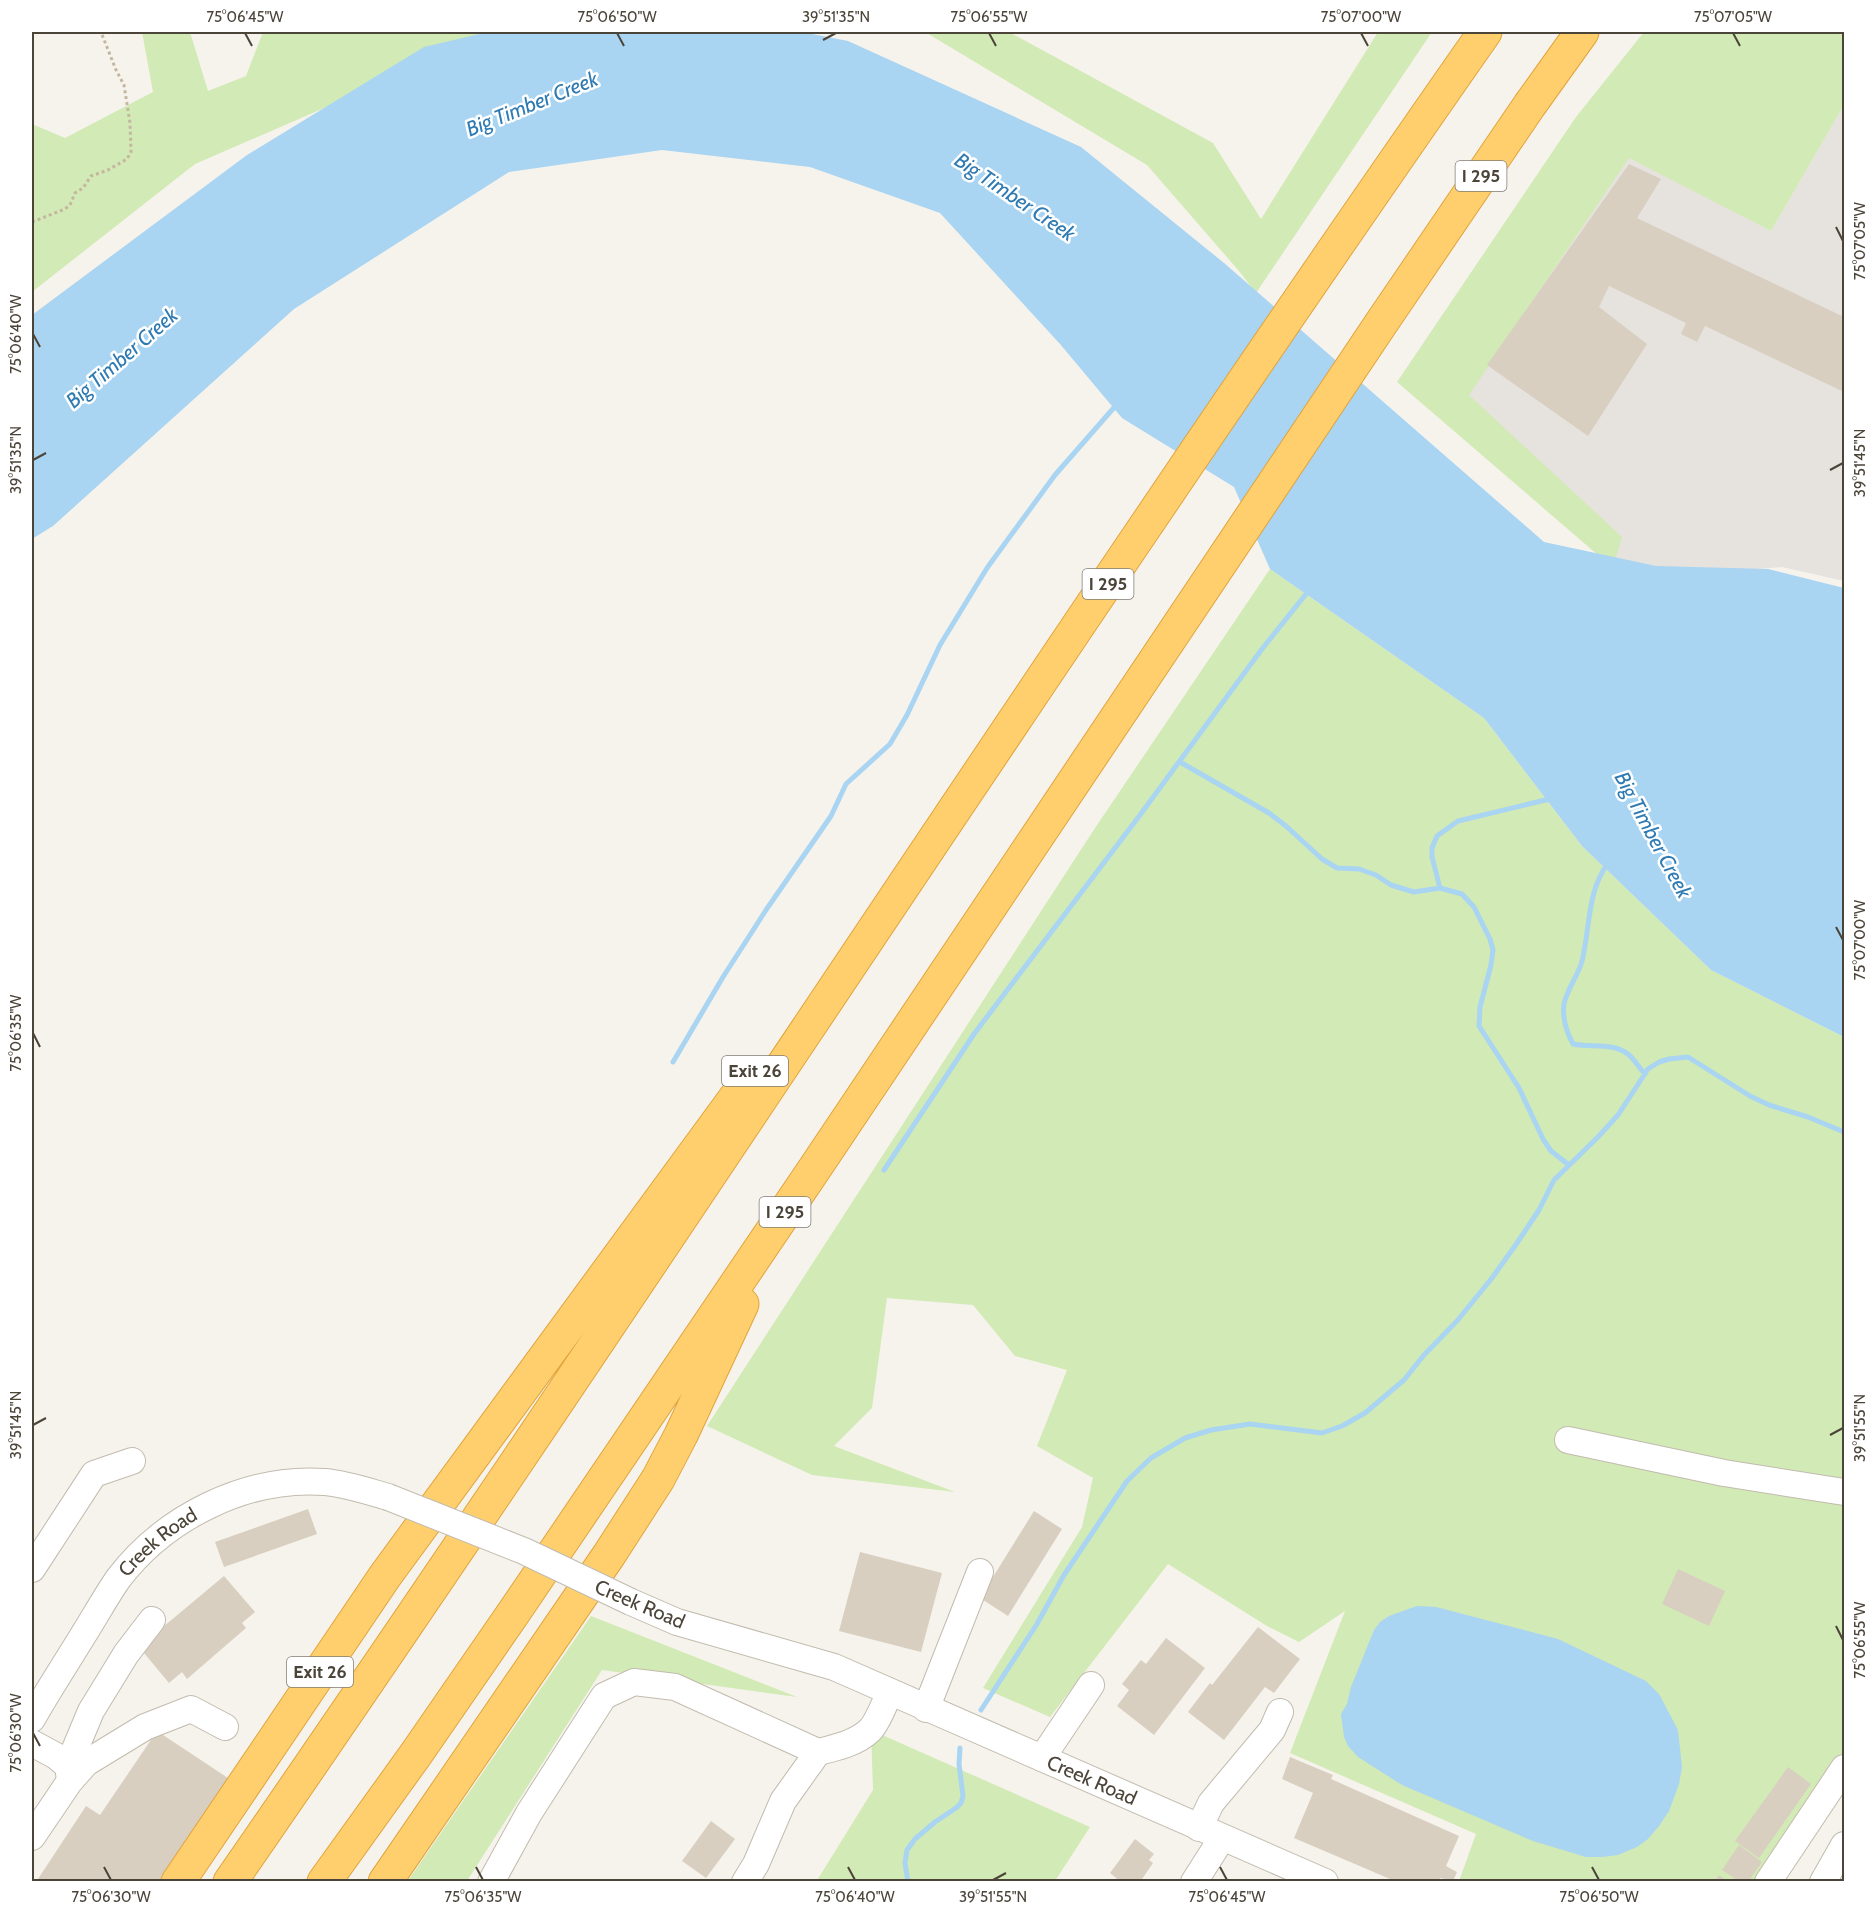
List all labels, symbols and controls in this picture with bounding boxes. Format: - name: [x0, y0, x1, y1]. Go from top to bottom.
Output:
- text: 75°06'45"W: [206, 8, 284, 26]
- text: 75°06'50"W: [577, 8, 657, 26]
- text: 39°51'35"N: [802, 8, 870, 26]
- text: 75°06'55"W: [951, 8, 1028, 26]
- text: 75°07'00"W: [1321, 8, 1402, 26]
- text: 75°07'05"W: [1694, 8, 1773, 26]
- water label: Big Timber Creek: [462, 65, 602, 141]
- water label: Big Timber Creek: [950, 147, 1081, 247]
- road number: I 295: [1456, 161, 1506, 191]
- text: 75°07'05"W: [1851, 201, 1869, 280]
- text: 75°06'40"W: [7, 293, 25, 374]
- water label: Big Timber Creek: [61, 302, 183, 413]
- text: 39°51'35"N: [7, 426, 25, 494]
- text: 39°51'45"N: [1851, 429, 1869, 497]
- road number: I 295: [1082, 569, 1134, 599]
- water label: Big Timber Creek: [1610, 767, 1698, 903]
- text: 75°07'00"W: [1851, 899, 1869, 980]
- text: 75°06'35"W: [7, 994, 25, 1071]
- road number: Exit 26: [722, 1056, 788, 1086]
- road number: I 295: [760, 1197, 810, 1227]
- text: 39°51'45"N: [7, 1391, 25, 1459]
- text: 39°51'55"N: [1851, 1394, 1869, 1462]
- street label: Creek Road: [113, 1502, 201, 1581]
- street label: Creek Road: [591, 1574, 689, 1634]
- text: 75°06'55"W: [1851, 1601, 1869, 1678]
- road number: Exit 26: [287, 1657, 353, 1687]
- text: 75°06'30"W: [7, 1693, 25, 1773]
- street label: Creek Road: [1043, 1750, 1140, 1810]
- text: 75°06'30"W: [71, 1888, 151, 1906]
- text: 75°06'35"W: [445, 1888, 522, 1906]
- text: 75°06'40"W: [815, 1888, 896, 1906]
- text: 39°51'55"N: [959, 1888, 1027, 1906]
- text: 75°06'45"W: [1188, 1888, 1266, 1906]
- text: 75°06'50"W: [1559, 1888, 1639, 1906]

